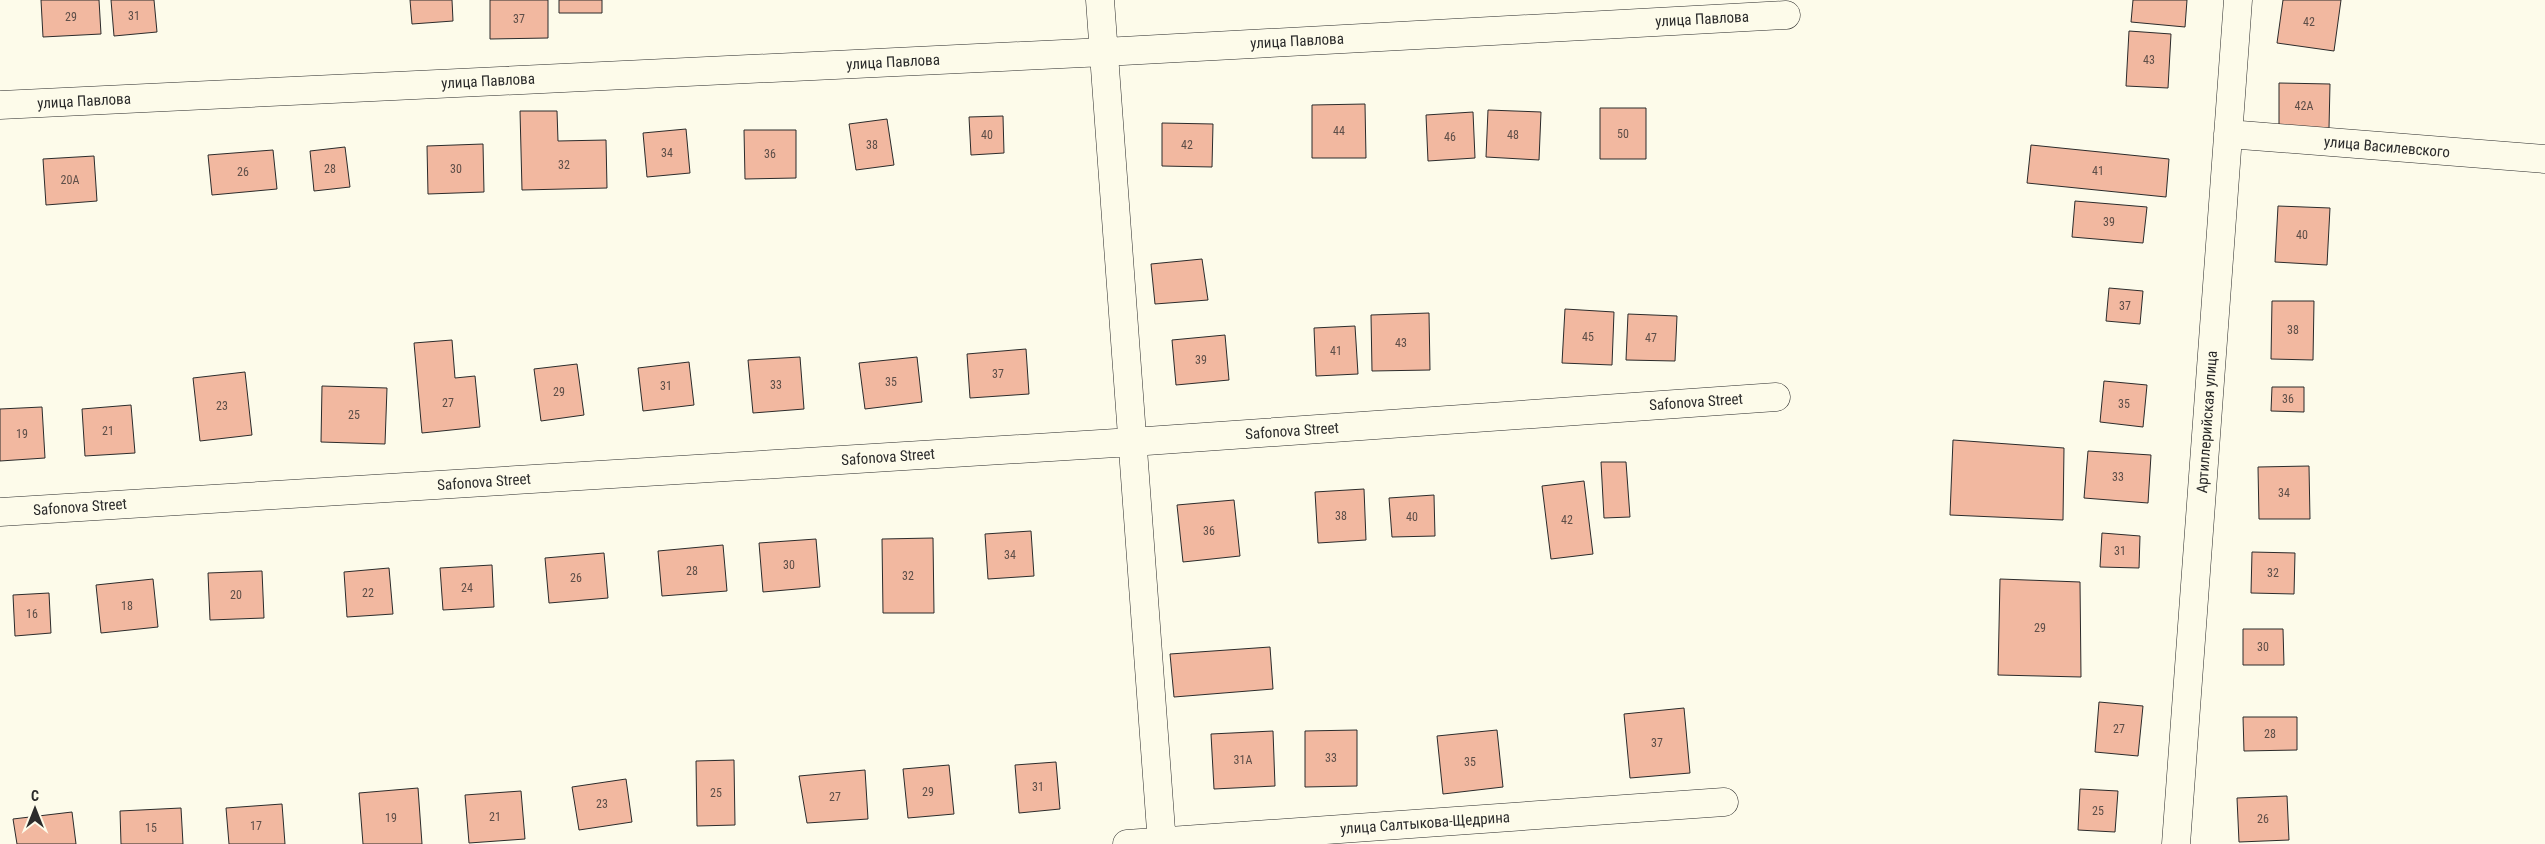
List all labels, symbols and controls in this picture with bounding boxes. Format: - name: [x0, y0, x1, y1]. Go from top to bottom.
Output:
- street label: улица Павлова: [1655, 8, 1749, 30]
- house number: 31: [128, 9, 140, 23]
- house number: 29: [65, 10, 77, 24]
- house number: 37: [513, 12, 525, 26]
- house number: 42: [2303, 15, 2315, 29]
- street label: улица Павлова: [1250, 30, 1344, 52]
- street label: улица Павлова: [846, 51, 940, 73]
- house number: 43: [2143, 53, 2155, 67]
- street label: улица Павлова: [441, 70, 535, 92]
- street label: улица Павлова: [37, 90, 131, 112]
- house number: 42А: [2295, 99, 2313, 113]
- house number: 44: [1333, 124, 1345, 138]
- house number: 50: [1617, 127, 1629, 141]
- house number: 40: [981, 128, 993, 142]
- house number: 48: [1507, 128, 1519, 142]
- house number: 46: [1444, 130, 1456, 144]
- street label: улица Василевского: [2323, 133, 2451, 161]
- house number: 38: [866, 138, 878, 152]
- house number: 42: [1181, 138, 1193, 152]
- house number: 34: [661, 146, 673, 160]
- house number: 36: [764, 147, 776, 161]
- house number: 32: [558, 158, 570, 172]
- house number: 28: [324, 162, 336, 176]
- house number: 30: [450, 162, 462, 176]
- house number: 41: [2092, 164, 2104, 178]
- house number: 26: [237, 165, 249, 179]
- house number: 20А: [61, 173, 79, 187]
- house number: 39: [2103, 215, 2115, 229]
- house number: 40: [2296, 228, 2308, 242]
- house number: 37: [2119, 299, 2131, 313]
- house number: 38: [2287, 323, 2299, 337]
- house number: 45: [1582, 330, 1594, 344]
- house number: 47: [1645, 331, 1657, 345]
- house number: 43: [1395, 336, 1407, 350]
- house number: 41: [1330, 344, 1342, 358]
- street label: Артиллерийская улица: [2193, 350, 2221, 494]
- house number: 39: [1195, 353, 1207, 367]
- house number: 37: [992, 367, 1004, 381]
- house number: 35: [885, 375, 897, 389]
- house number: 33: [770, 378, 782, 392]
- house number: 31: [660, 379, 672, 393]
- house number: 29: [553, 385, 565, 399]
- street label: Safonova Street: [1648, 390, 1744, 414]
- house number: 36: [2282, 392, 2294, 406]
- house number: 27: [442, 396, 454, 410]
- house number: 35: [2118, 397, 2130, 411]
- house number: 23: [216, 399, 228, 413]
- house number: 25: [348, 408, 360, 422]
- street label: Safonova Street: [1244, 419, 1340, 443]
- house number: 21: [102, 424, 114, 438]
- house number: 19: [16, 427, 28, 441]
- street label: Safonova Street: [840, 445, 936, 469]
- street label: Safonova Street: [436, 470, 532, 494]
- house number: 33: [2112, 470, 2124, 484]
- house number: 34: [2278, 486, 2290, 500]
- street label: Safonova Street: [32, 495, 128, 519]
- house number: 38: [1335, 509, 1347, 523]
- house number: 40: [1406, 510, 1418, 524]
- house number: 42: [1561, 513, 1573, 527]
- house number: 36: [1203, 524, 1215, 538]
- house number: 31: [2114, 544, 2126, 558]
- house number: 34: [1004, 548, 1016, 562]
- house number: 30: [783, 558, 795, 572]
- house number: 28: [686, 564, 698, 578]
- house number: 32: [2267, 566, 2279, 580]
- house number: 32: [902, 569, 914, 583]
- house number: 26: [570, 571, 582, 585]
- house number: 24: [461, 581, 473, 595]
- house number: 22: [362, 586, 374, 600]
- house number: 20: [230, 588, 242, 602]
- house number: 18: [121, 599, 133, 613]
- house number: 16: [26, 607, 38, 621]
- house number: 29: [2034, 621, 2046, 635]
- house number: 30: [2257, 640, 2269, 654]
- house number: 27: [2113, 722, 2125, 736]
- house number: 28: [2264, 727, 2276, 741]
- house number: 37: [1651, 736, 1663, 750]
- house number: 33: [1325, 751, 1337, 765]
- house number: 31А: [1234, 753, 1252, 767]
- house number: 35: [1464, 755, 1476, 769]
- house number: 31: [1032, 780, 1044, 794]
- north arrow: [10, 784, 60, 834]
- house number: 29: [922, 785, 934, 799]
- house number: 25: [710, 786, 722, 800]
- text: С: [31, 788, 39, 804]
- house number: 27: [829, 790, 841, 804]
- house number: 23: [596, 797, 608, 811]
- house number: 25: [2092, 804, 2104, 818]
- street label: улица Салтыкова-Щедрина: [1339, 808, 1511, 838]
- house number: 21: [489, 810, 501, 824]
- house number: 19: [385, 811, 397, 825]
- house number: 26: [2257, 812, 2269, 826]
- house number: 17: [250, 819, 262, 833]
- house number: 15: [145, 821, 157, 835]

